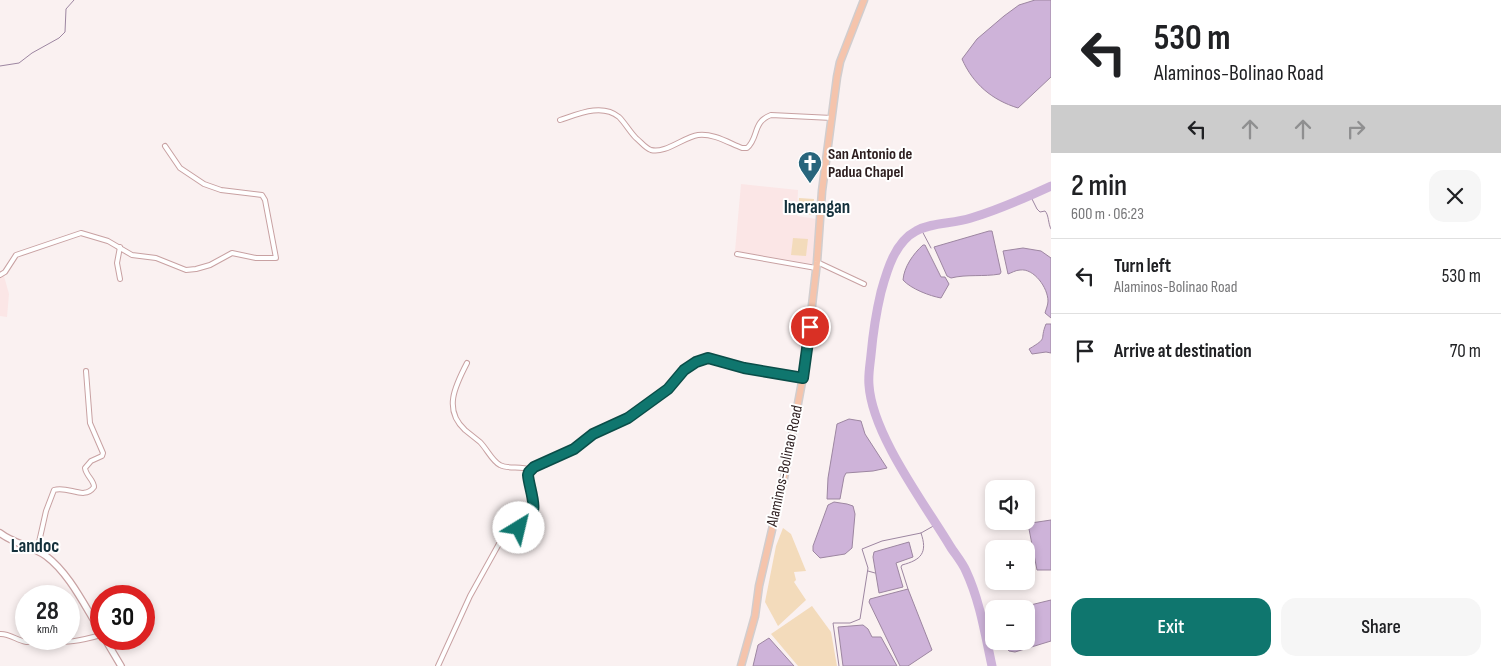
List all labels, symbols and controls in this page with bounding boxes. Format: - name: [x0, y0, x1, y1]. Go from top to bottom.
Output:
- text: 530 m: [1154, 17, 1230, 60]
- icon: left: [1071, 20, 1136, 85]
- text: Alaminos-Bolinao Road: [1154, 60, 1324, 87]
- icon: left: [1183, 115, 1211, 143]
- icon: ahead: [1236, 115, 1264, 143]
- icon: ahead: [1289, 115, 1317, 143]
- icon: right: [1342, 115, 1370, 143]
- place label: San Antonio de Padua Chapel: [828, 145, 912, 182]
- church icon: San Antonio de Padua Chapel: [797, 150, 823, 184]
- text: 2 min: [1071, 168, 1127, 204]
- button: close: [1429, 170, 1481, 222]
- district label: Inerangan: [784, 196, 850, 219]
- text: 600 m · 06:23: [1071, 205, 1144, 224]
- text: Turn left: [1114, 255, 1171, 278]
- icon: left: [1071, 262, 1099, 290]
- text: 530 m: [1442, 265, 1481, 288]
- text: Alaminos-Bolinao Road: [1114, 278, 1237, 297]
- pin: [789, 306, 831, 348]
- icon: arrive: [796, 313, 824, 341]
- icon: arrive: [1071, 337, 1099, 365]
- text: Arrive at destination: [1114, 340, 1252, 363]
- text: 70 m: [1450, 340, 1481, 363]
- street label: Alaminos-Bolinao Road: [763, 404, 807, 529]
- map controls: [985, 480, 1035, 650]
- button: sound: [985, 480, 1035, 530]
- position arrow: [492, 501, 544, 553]
- district label: Landoc: [11, 535, 59, 558]
- button: +: [985, 540, 1035, 590]
- speed limit sign: 30: [90, 585, 155, 650]
- text: 28: [36, 596, 59, 627]
- button: Exit: [1071, 598, 1271, 656]
- button: Share: [1281, 598, 1481, 656]
- button: −: [985, 600, 1035, 650]
- text: km/h: [37, 622, 58, 637]

